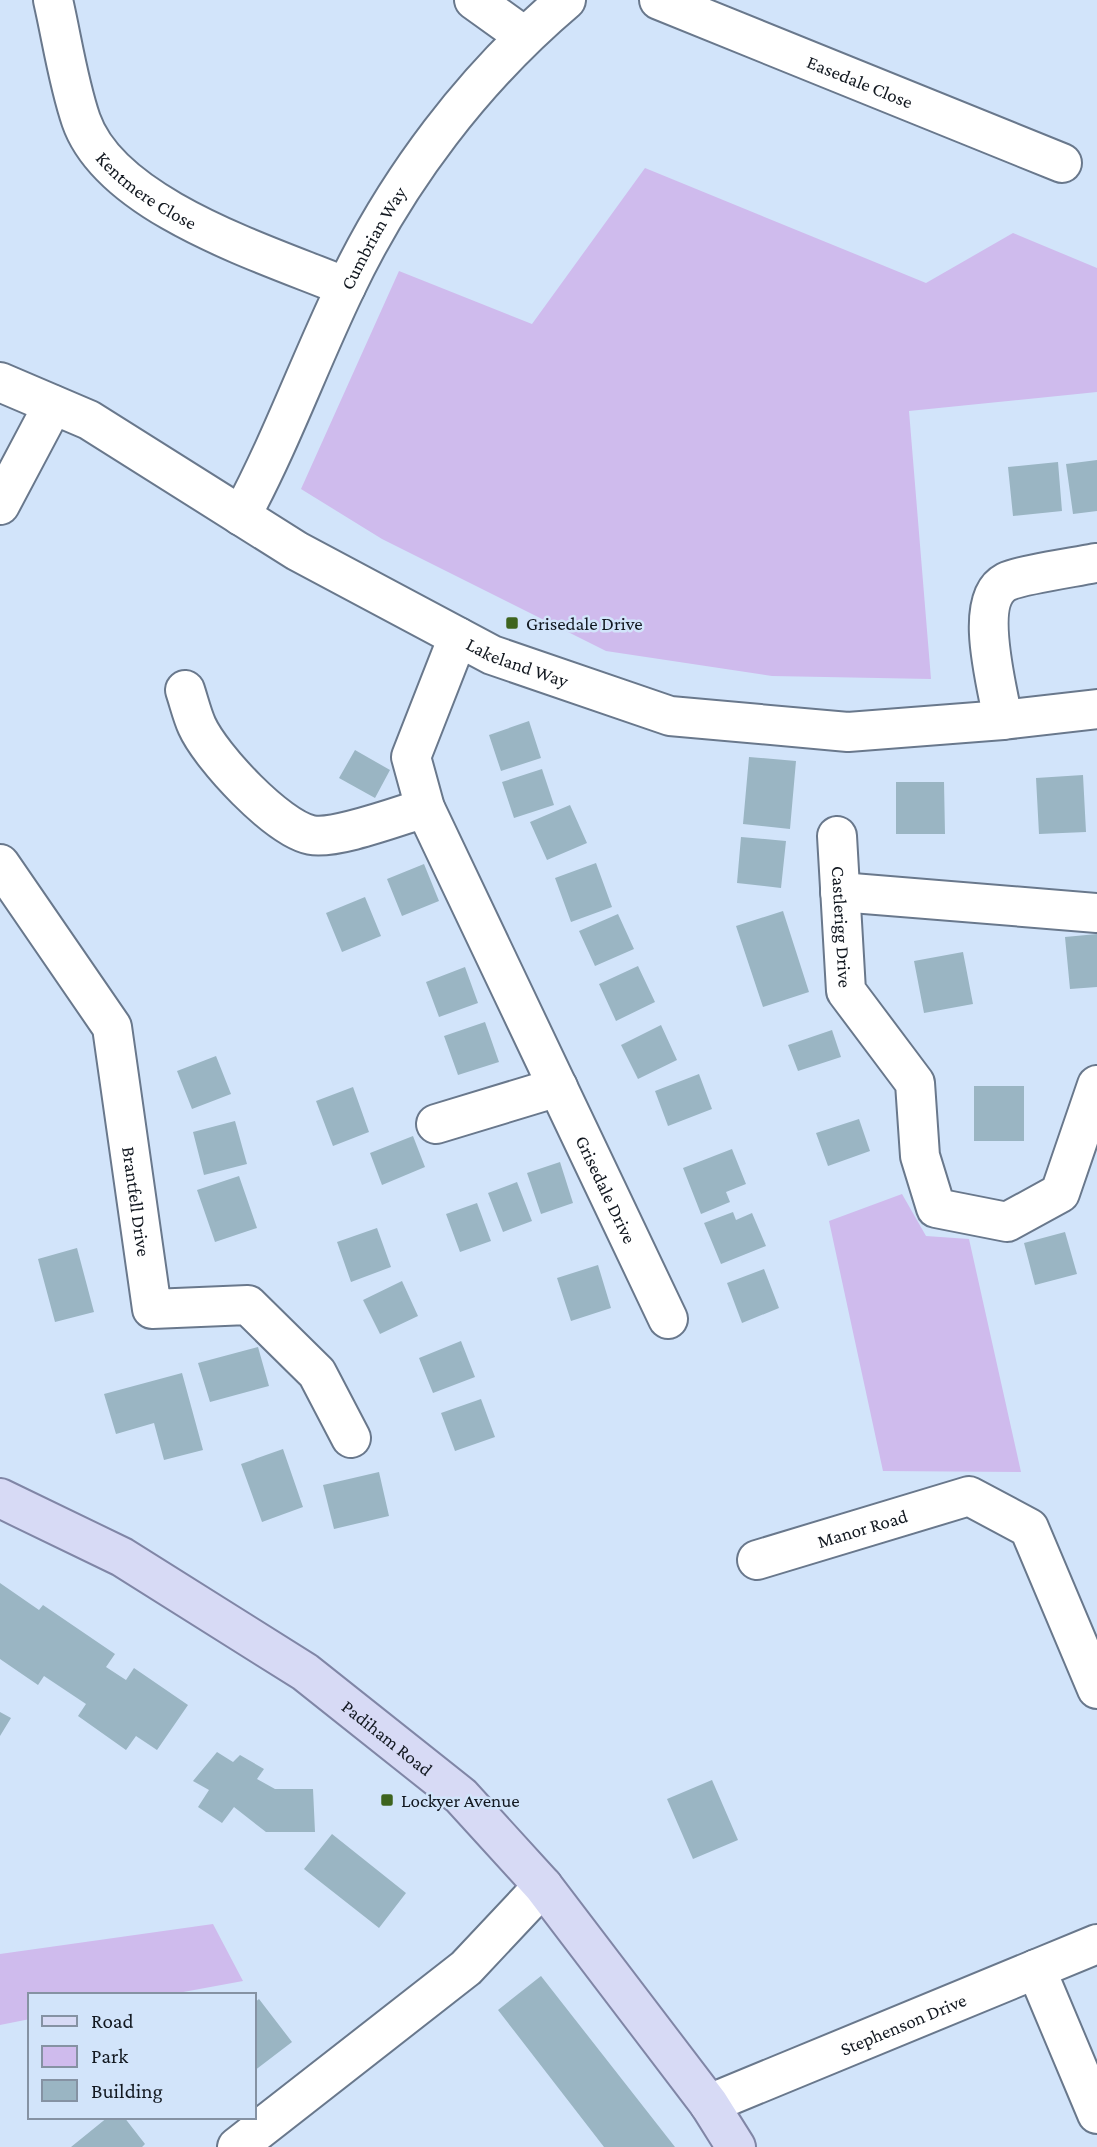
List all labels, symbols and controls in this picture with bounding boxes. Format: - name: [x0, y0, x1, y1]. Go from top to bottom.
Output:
- street label: Easedale Close: [804, 51, 916, 113]
- street label: Kentmere Close: [92, 147, 200, 234]
- street label: Cumbrian Way: [336, 183, 411, 293]
- place label: Grisedale Drive: [526, 613, 643, 634]
- marker: Grisedale Drive: [504, 615, 520, 631]
- street label: Lakeland Way: [463, 633, 571, 691]
- street label: Castlerigg Drive: [828, 865, 856, 988]
- street label: Grisedale Drive: [571, 1132, 640, 1247]
- street label: Brantfell Drive: [118, 1145, 154, 1258]
- street label: Manor Road: [815, 1505, 910, 1552]
- street label: Padiham Road: [338, 1696, 437, 1780]
- place label: Lockyer Avenue: [401, 1790, 520, 1811]
- marker: Lockyer Avenue: [379, 1792, 395, 1808]
- street label: Stephenson Drive: [837, 1989, 969, 2060]
- legend: [28, 1993, 256, 2119]
- text: Road: [91, 2009, 134, 2033]
- text: Park: [91, 2044, 128, 2068]
- text: Building: [91, 2079, 163, 2103]

